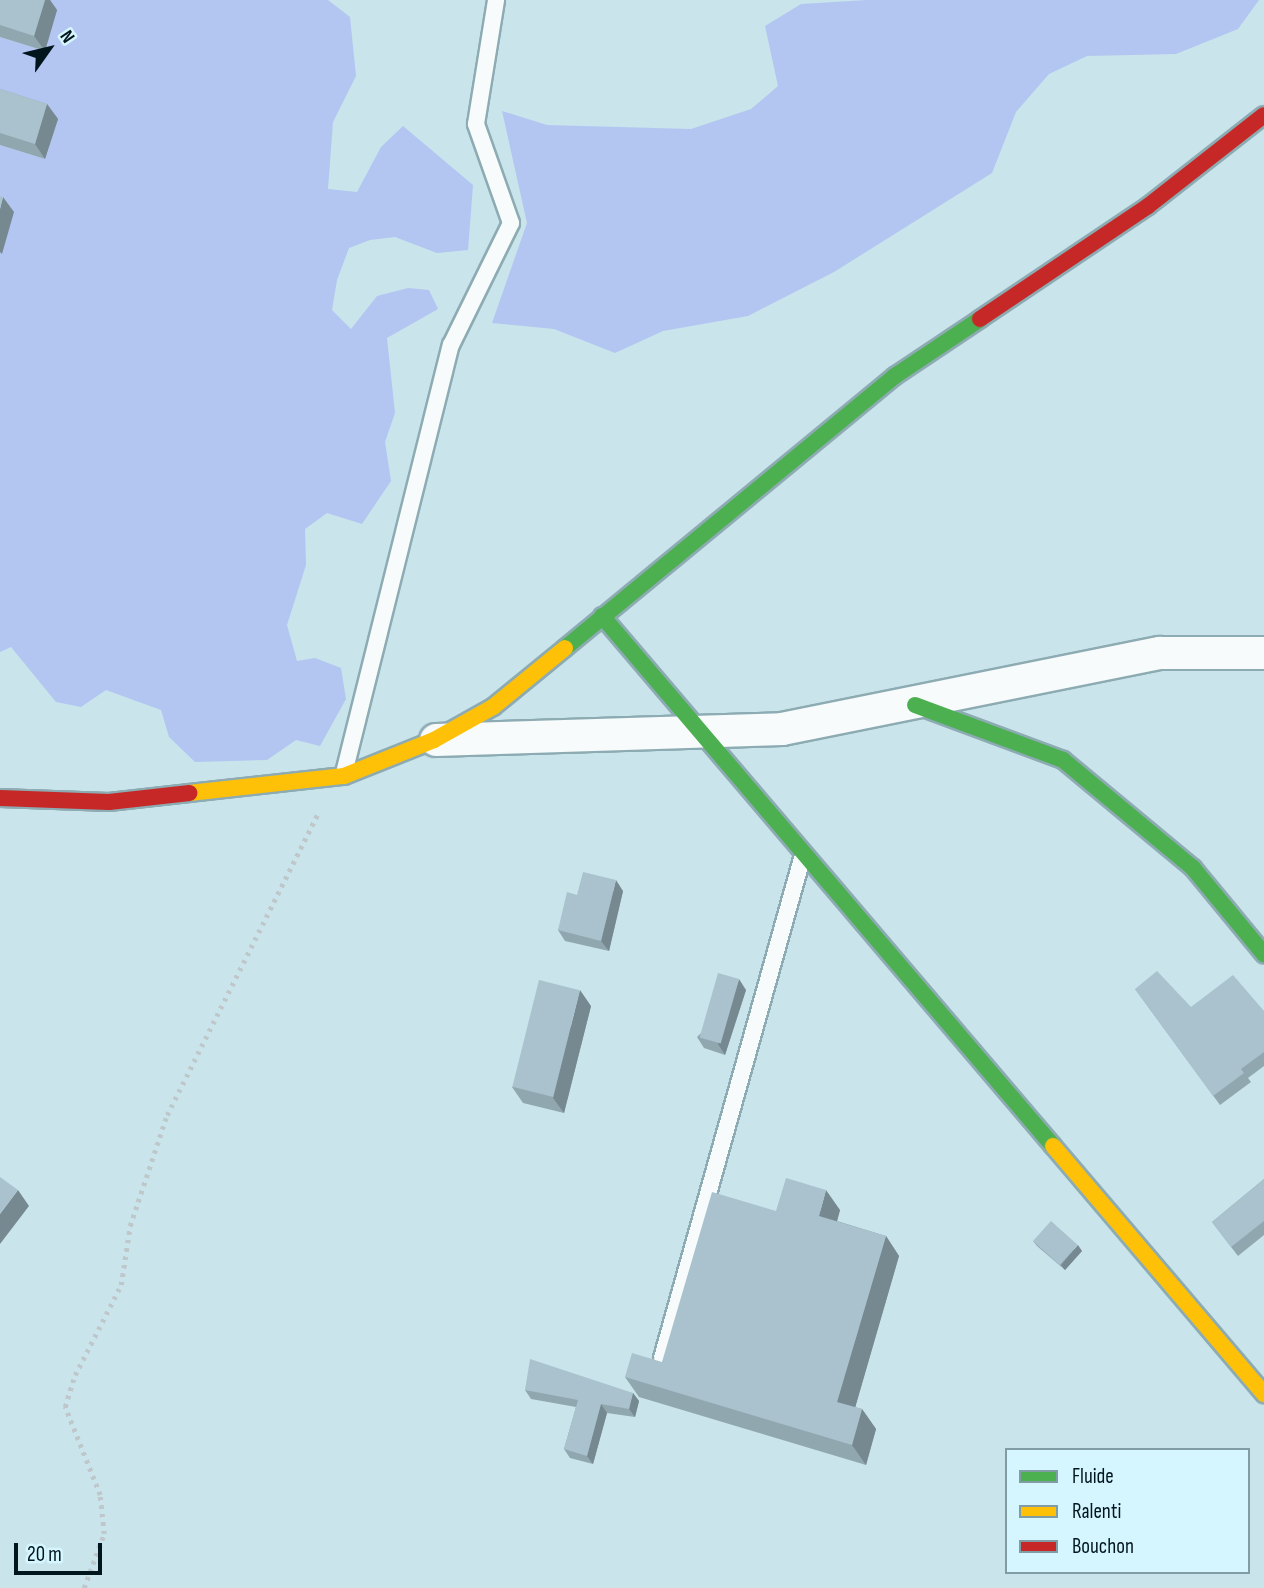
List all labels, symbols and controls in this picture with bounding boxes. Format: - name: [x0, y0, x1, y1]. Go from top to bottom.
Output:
- north arrow: [14, 14, 84, 84]
- text: N: [54, 26, 79, 48]
- legend: [1005, 1448, 1250, 1574]
- text: Fluide: [1072, 1464, 1114, 1489]
- text: Ralenti: [1072, 1499, 1121, 1524]
- scale bar: [18, 1528, 105, 1572]
- text: Bouchon: [1072, 1534, 1134, 1559]
- text: 20 m: [27, 1542, 62, 1567]

